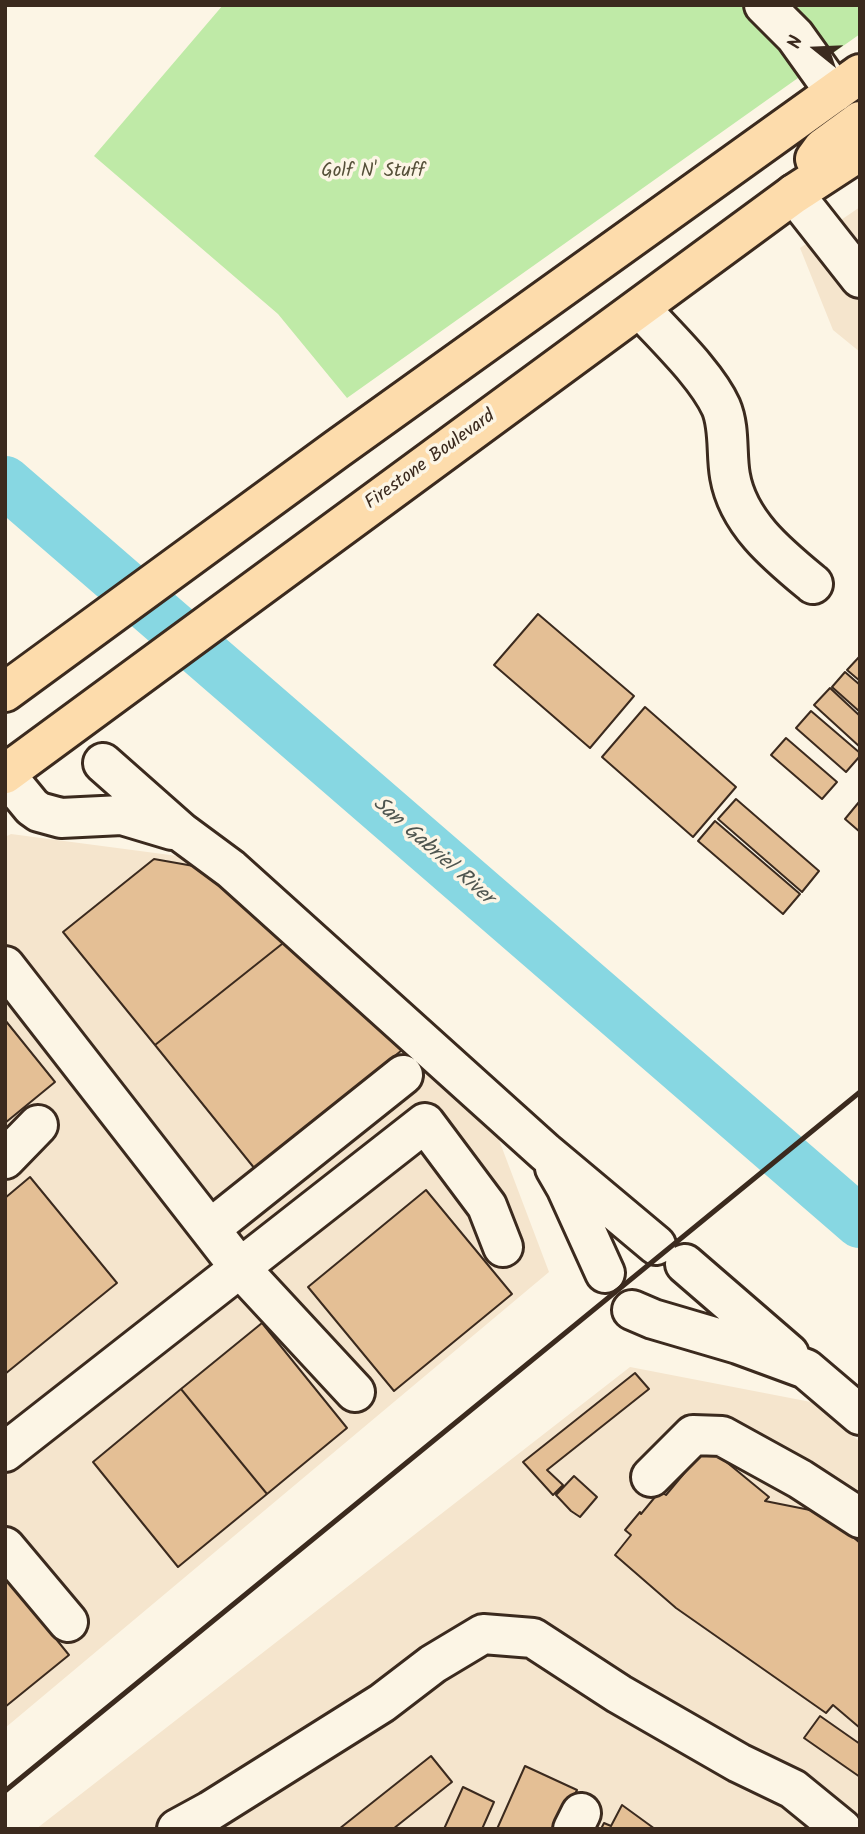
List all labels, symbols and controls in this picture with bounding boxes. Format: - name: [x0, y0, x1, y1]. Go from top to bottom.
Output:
- north arrow: [781, 14, 851, 84]
- text: N: [780, 32, 812, 53]
- park label: Golf N' Stuff: [321, 162, 425, 184]
- street label: Firestone Boulevard: [361, 406, 501, 516]
- water label: San Gabriel River: [366, 793, 498, 911]

